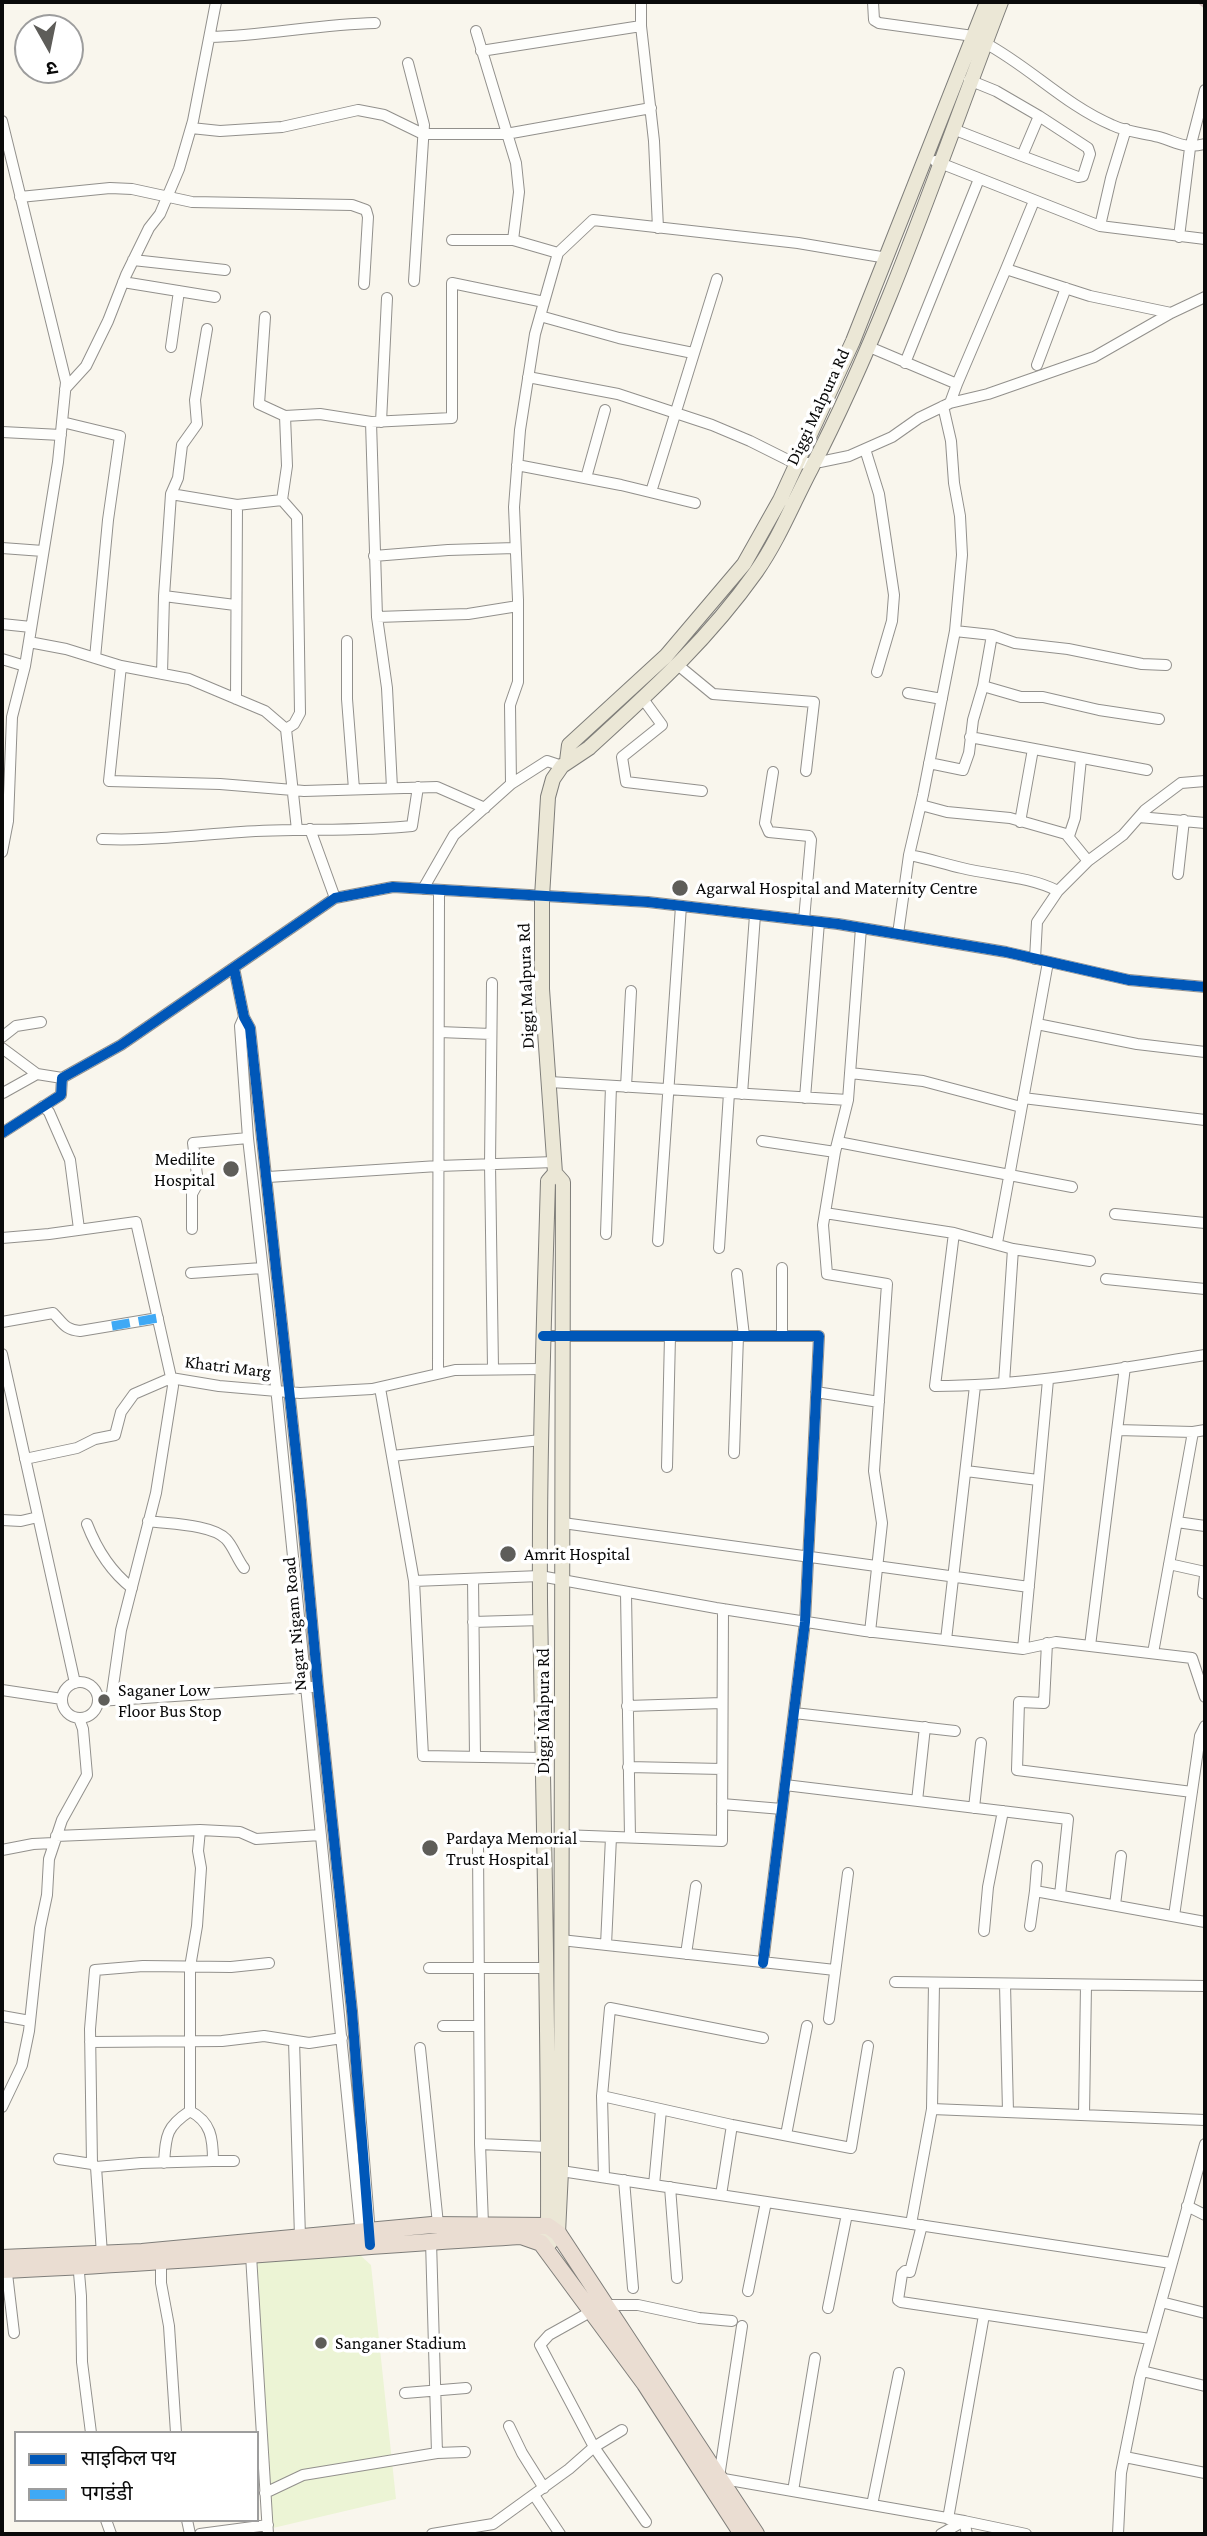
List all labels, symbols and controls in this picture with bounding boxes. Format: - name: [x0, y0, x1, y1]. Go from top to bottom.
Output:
- north arrow: [14, 14, 84, 84]
- text: उ: [45, 57, 59, 80]
- street label: Diggi Malpura Rd: [782, 345, 854, 469]
- place label: Agarwal Hospital and Maternity Centre: [696, 877, 977, 899]
- marker: Agarwal Hospital and Maternity Centre: [670, 878, 690, 898]
- street label: Diggi Malpura Rd: [513, 923, 539, 1049]
- place label: Medilite Hospital: [154, 1148, 215, 1190]
- marker: Medilite Hospital: [221, 1159, 241, 1179]
- street label: Khatri Marg: [184, 1351, 272, 1383]
- place label: Amrit Hospital: [524, 1543, 630, 1565]
- marker: Amrit Hospital: [498, 1544, 518, 1564]
- street label: Nagar Nigam Road: [278, 1556, 312, 1692]
- street label: Diggi Malpura Rd: [532, 1648, 554, 1774]
- place label: Saganer Low Floor Bus Stop: [118, 1679, 222, 1722]
- marker: Saganer Low Floor Bus Stop: [96, 1692, 112, 1708]
- place label: Pardaya Memorial Trust Hospital: [446, 1827, 577, 1870]
- marker: Pardaya Memorial Trust Hospital: [420, 1838, 440, 1858]
- place label: Sanganer Stadium: [335, 2332, 467, 2354]
- marker: Sanganer Stadium: [313, 2335, 329, 2351]
- legend: [14, 2431, 259, 2522]
- text: साइकिल पथ: [81, 2446, 176, 2470]
- text: पगडंडी: [81, 2481, 133, 2505]

